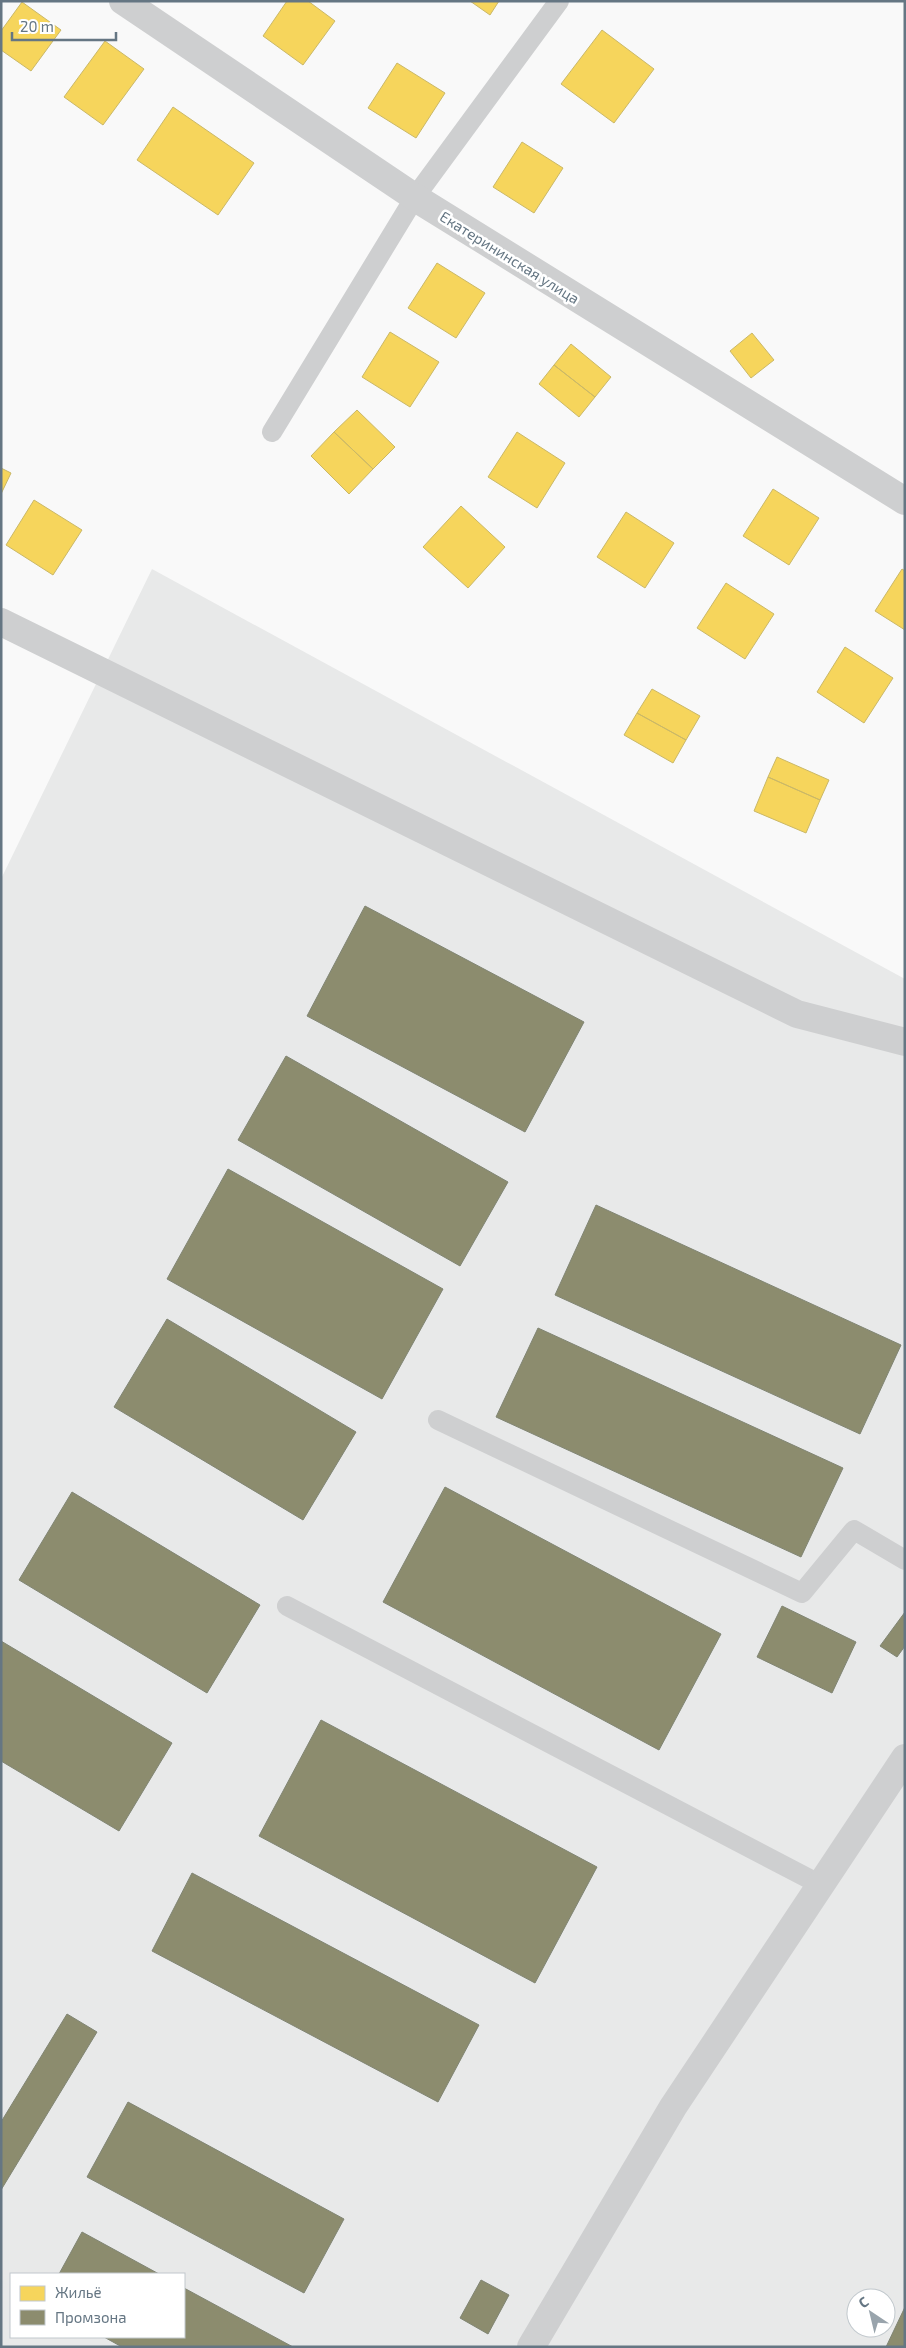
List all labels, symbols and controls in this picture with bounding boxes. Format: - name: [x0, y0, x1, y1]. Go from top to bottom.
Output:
- scale bar: [12, 10, 116, 42]
- text: 20 m: [20, 17, 54, 35]
- street label: Екатерининская улица: [436, 207, 583, 308]
- legend: [10, 2273, 185, 2338]
- text: Жильё: [55, 2283, 102, 2301]
- north arrow: [846, 2288, 896, 2338]
- text: С: [855, 2293, 872, 2311]
- text: Промзона: [55, 2308, 127, 2326]

